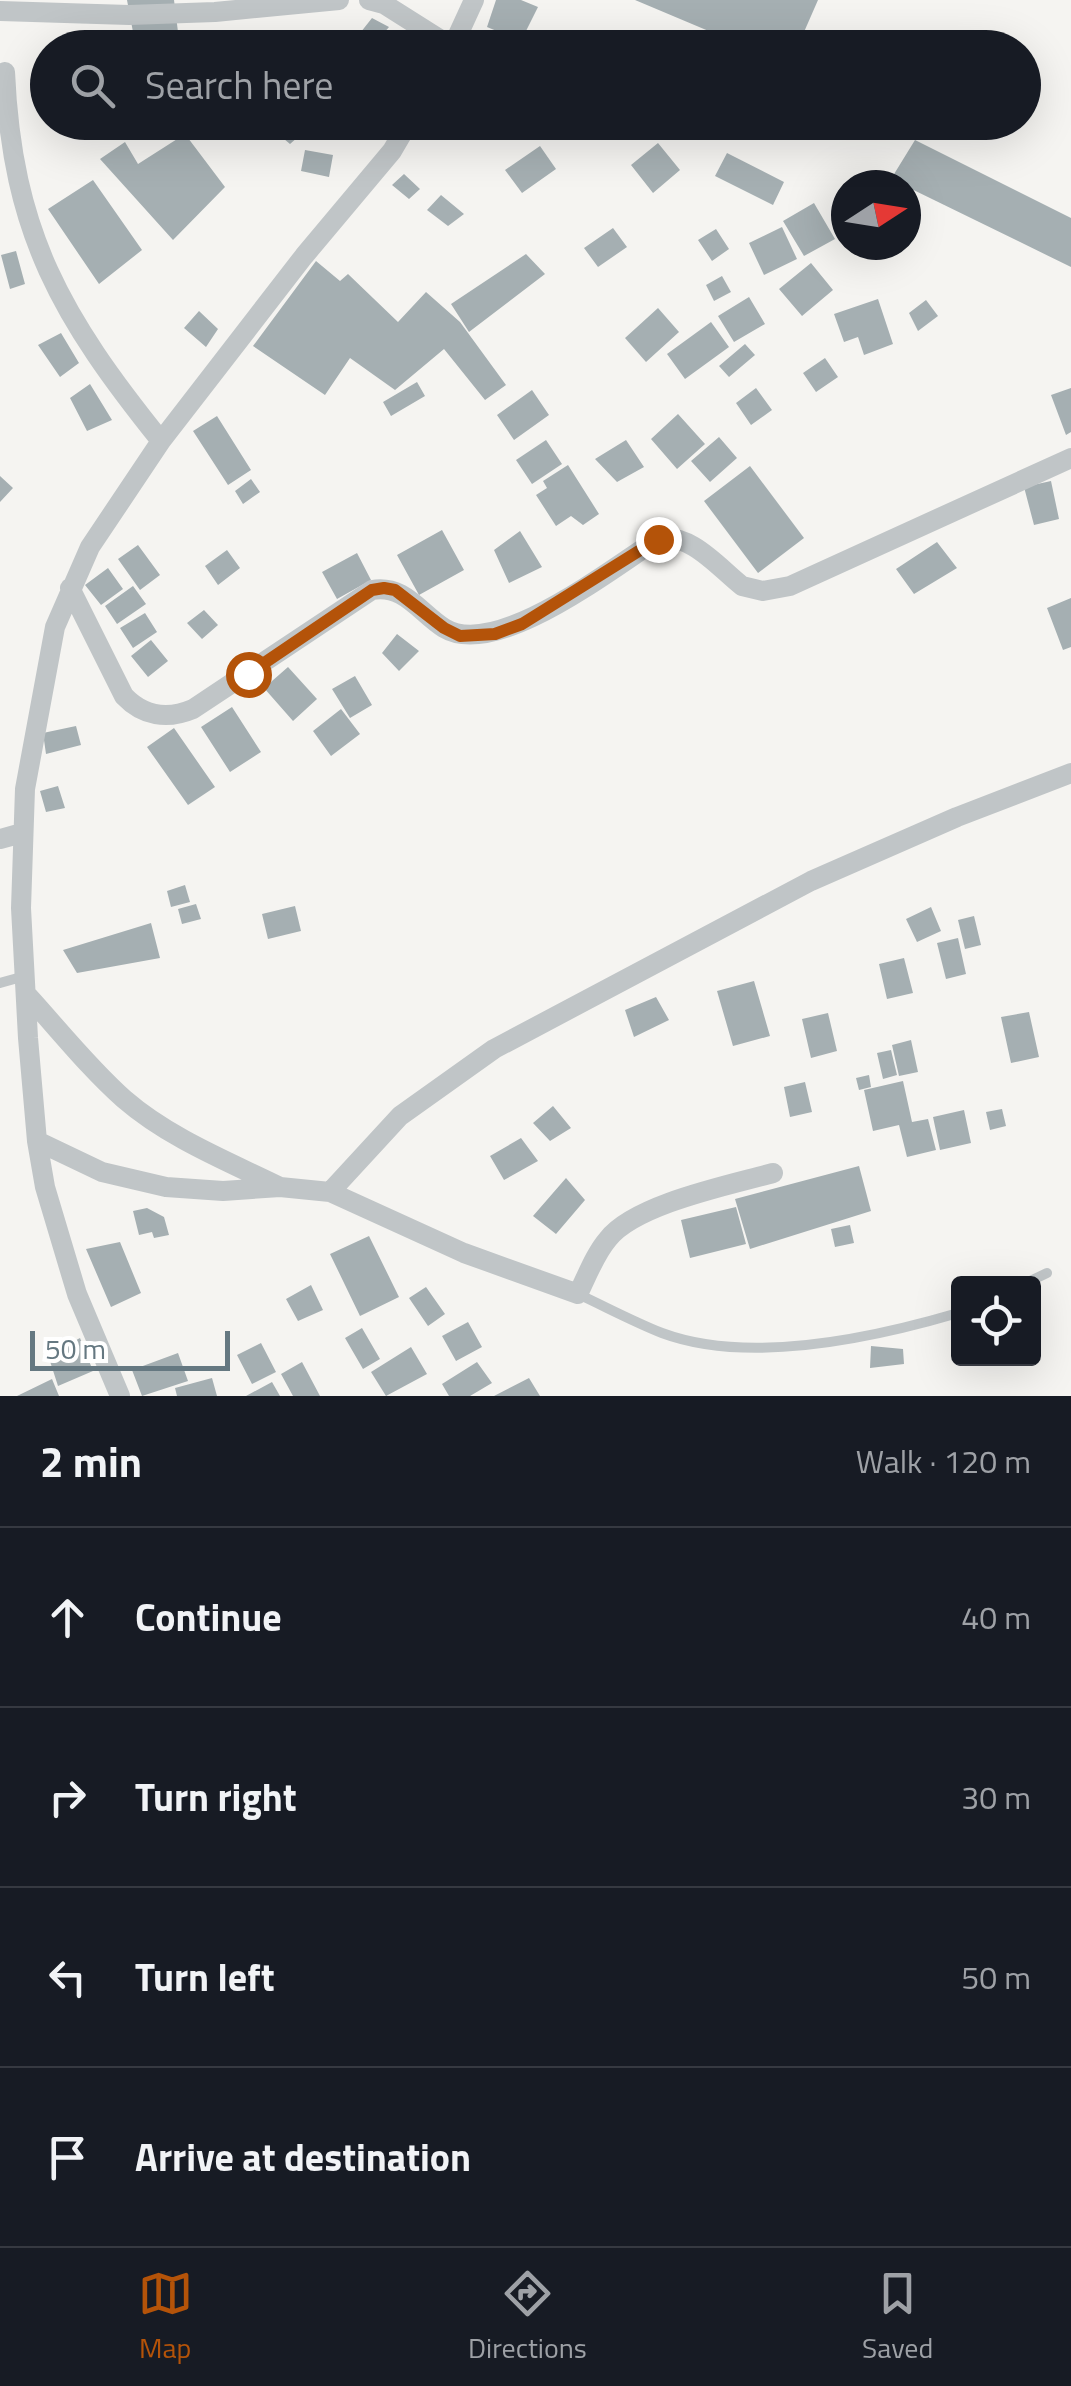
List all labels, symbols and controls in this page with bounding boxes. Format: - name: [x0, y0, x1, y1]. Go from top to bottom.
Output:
- search box: [30, 30, 1041, 140]
- text: Search here: [145, 56, 333, 114]
- icon: search: [65, 58, 120, 113]
- north arrow: [831, 170, 921, 260]
- route end: [636, 517, 682, 563]
- route start: [226, 652, 272, 698]
- map controls: [951, 1276, 1041, 1366]
- button: locate: [951, 1276, 1041, 1366]
- scale bar: [30, 1326, 230, 1370]
- text: 50 m: [45, 1327, 106, 1370]
- text: 2 min: [40, 1429, 142, 1493]
- text: Walk · 120 m: [856, 1437, 1031, 1485]
- text: Continue: [135, 1588, 282, 1646]
- icon: ahead: [40, 1590, 95, 1645]
- text: 40 m: [961, 1593, 1031, 1641]
- text: Turn right: [135, 1768, 297, 1826]
- icon: right: [40, 1770, 95, 1825]
- text: 30 m: [961, 1773, 1031, 1821]
- text: Turn left: [135, 1948, 275, 2006]
- icon: left: [40, 1950, 95, 2005]
- text: 50 m: [961, 1953, 1031, 2001]
- text: Arrive at destination: [135, 2128, 471, 2186]
- icon: arrive: [40, 2130, 95, 2185]
- tab: Map: [138, 2266, 193, 2369]
- tab: Directions: [468, 2266, 587, 2369]
- tab: Saved: [862, 2266, 933, 2369]

